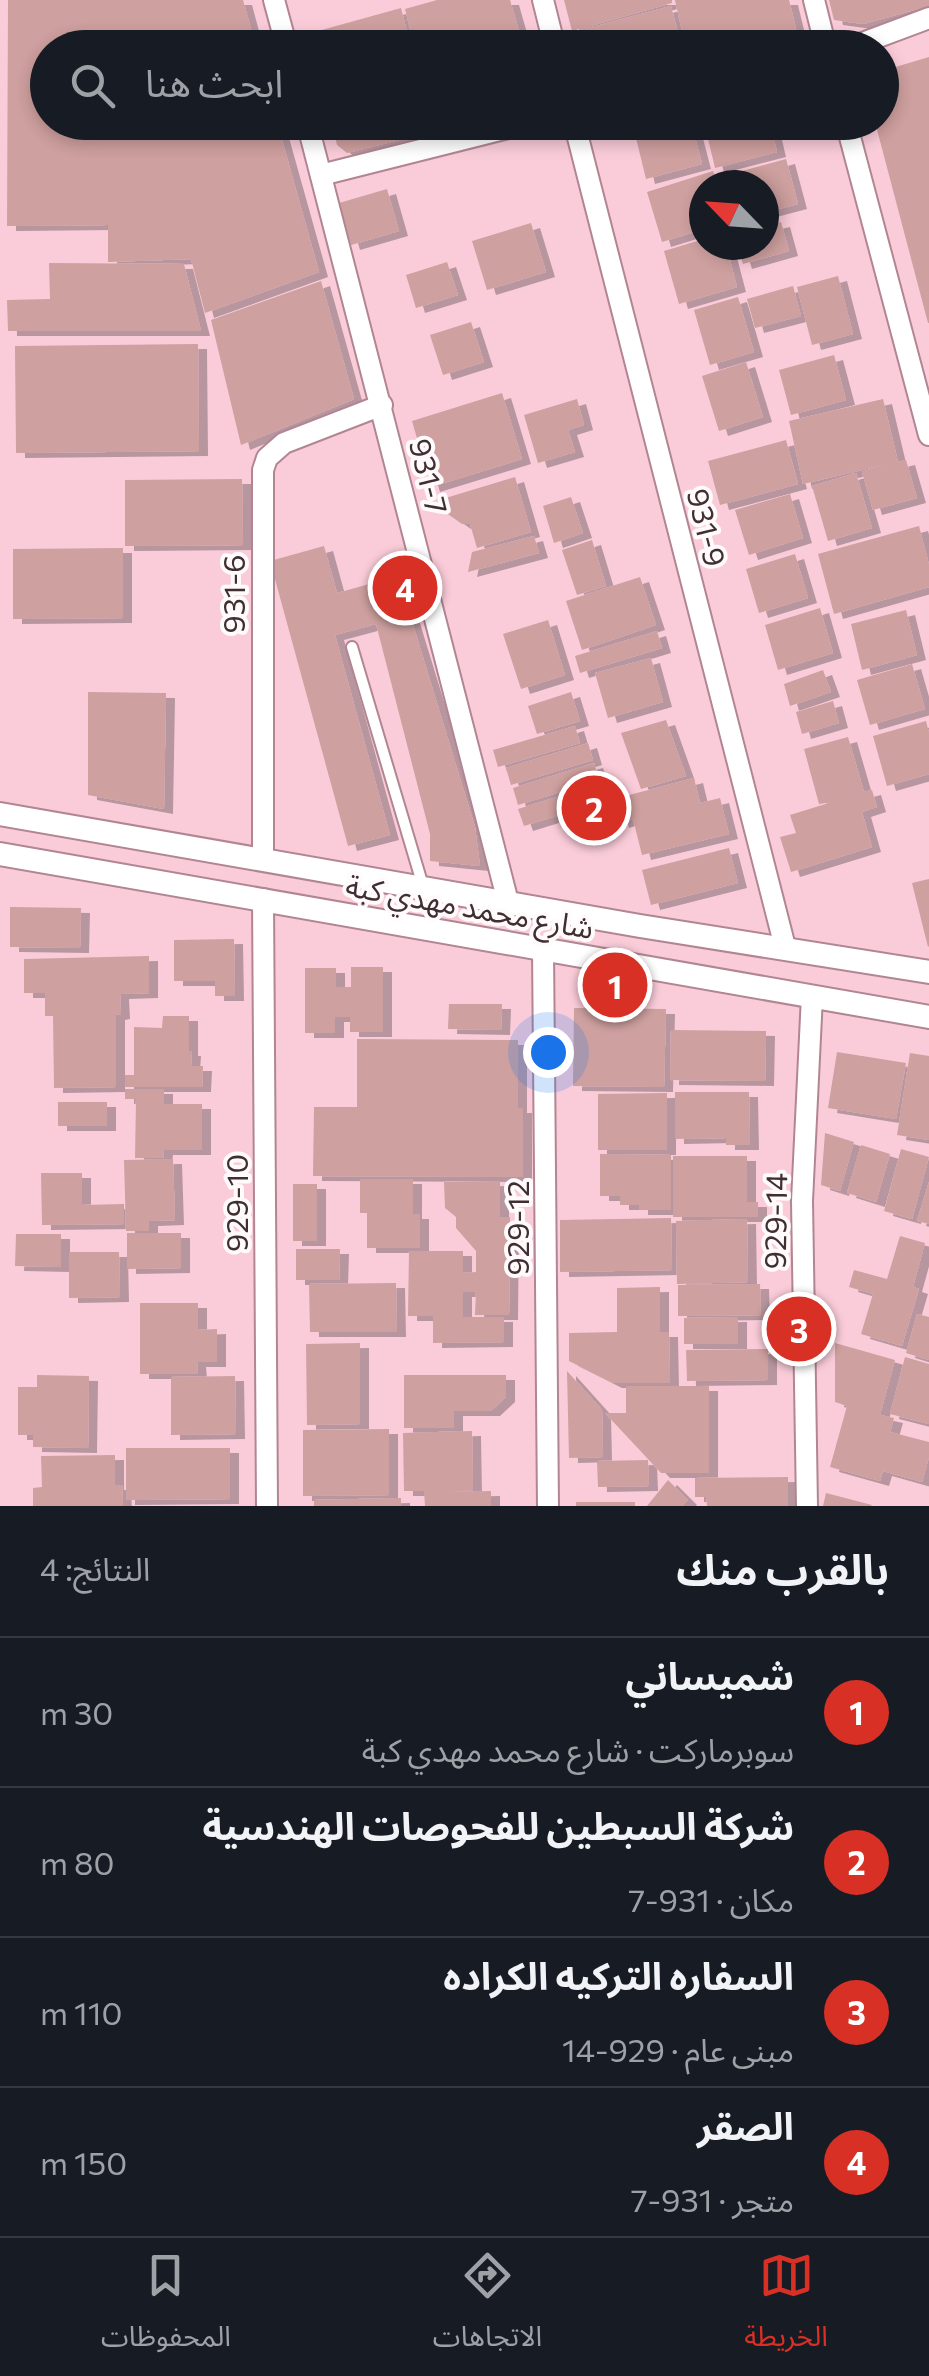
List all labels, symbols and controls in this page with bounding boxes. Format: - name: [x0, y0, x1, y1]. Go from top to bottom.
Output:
- search box: [30, 30, 899, 140]
- icon: search: [65, 58, 120, 113]
- text: ابحث هنا: [145, 58, 283, 105]
- north arrow: [689, 170, 779, 260]
- street label: 931-7: [403, 434, 457, 518]
- street label: 931-9: [680, 484, 736, 570]
- pin: 4: [372, 550, 438, 626]
- street label: 931-6: [214, 555, 251, 633]
- pin: 2: [562, 770, 626, 846]
- street label: شارع محمد مهدي كبة: [342, 865, 597, 952]
- pin: 1: [582, 948, 648, 1022]
- your location: [523, 1027, 574, 1078]
- street label: 929-10: [217, 1154, 254, 1252]
- street label: 929-14: [755, 1172, 793, 1270]
- street label: 929-12: [498, 1180, 535, 1276]
- pin: 3: [766, 1292, 832, 1366]
- text: بالقرب منك: [676, 1542, 889, 1594]
- text: النتائج: 4: [40, 1548, 150, 1588]
- text: شميساني: [625, 1651, 794, 1698]
- text: 30 m: [40, 1692, 113, 1732]
- text: 1: [849, 1692, 864, 1732]
- text: سوبرماركت · شارع محمد مهدي كبة: [362, 1729, 794, 1769]
- text: شركة السبطين للفحوصات الهندسية: [202, 1801, 794, 1848]
- text: 80 m: [40, 1842, 114, 1882]
- text: 2: [847, 1842, 866, 1882]
- text: مكان · 931-7: [628, 1879, 794, 1919]
- text: السفاره التركيه الكراده: [443, 1951, 794, 1998]
- text: 110 m: [40, 1992, 122, 2032]
- text: 3: [847, 1992, 866, 2032]
- text: مبنى عام · 929-14: [562, 2029, 794, 2069]
- text: الصقر: [697, 2101, 794, 2148]
- text: 150 m: [40, 2142, 127, 2182]
- text: 4: [847, 2142, 866, 2182]
- text: متجر · 931-7: [631, 2179, 794, 2219]
- tab: المحفوظات: [101, 2248, 231, 2367]
- tab: الاتجاهات: [433, 2248, 542, 2367]
- tab: الخريطة: [744, 2248, 828, 2367]

